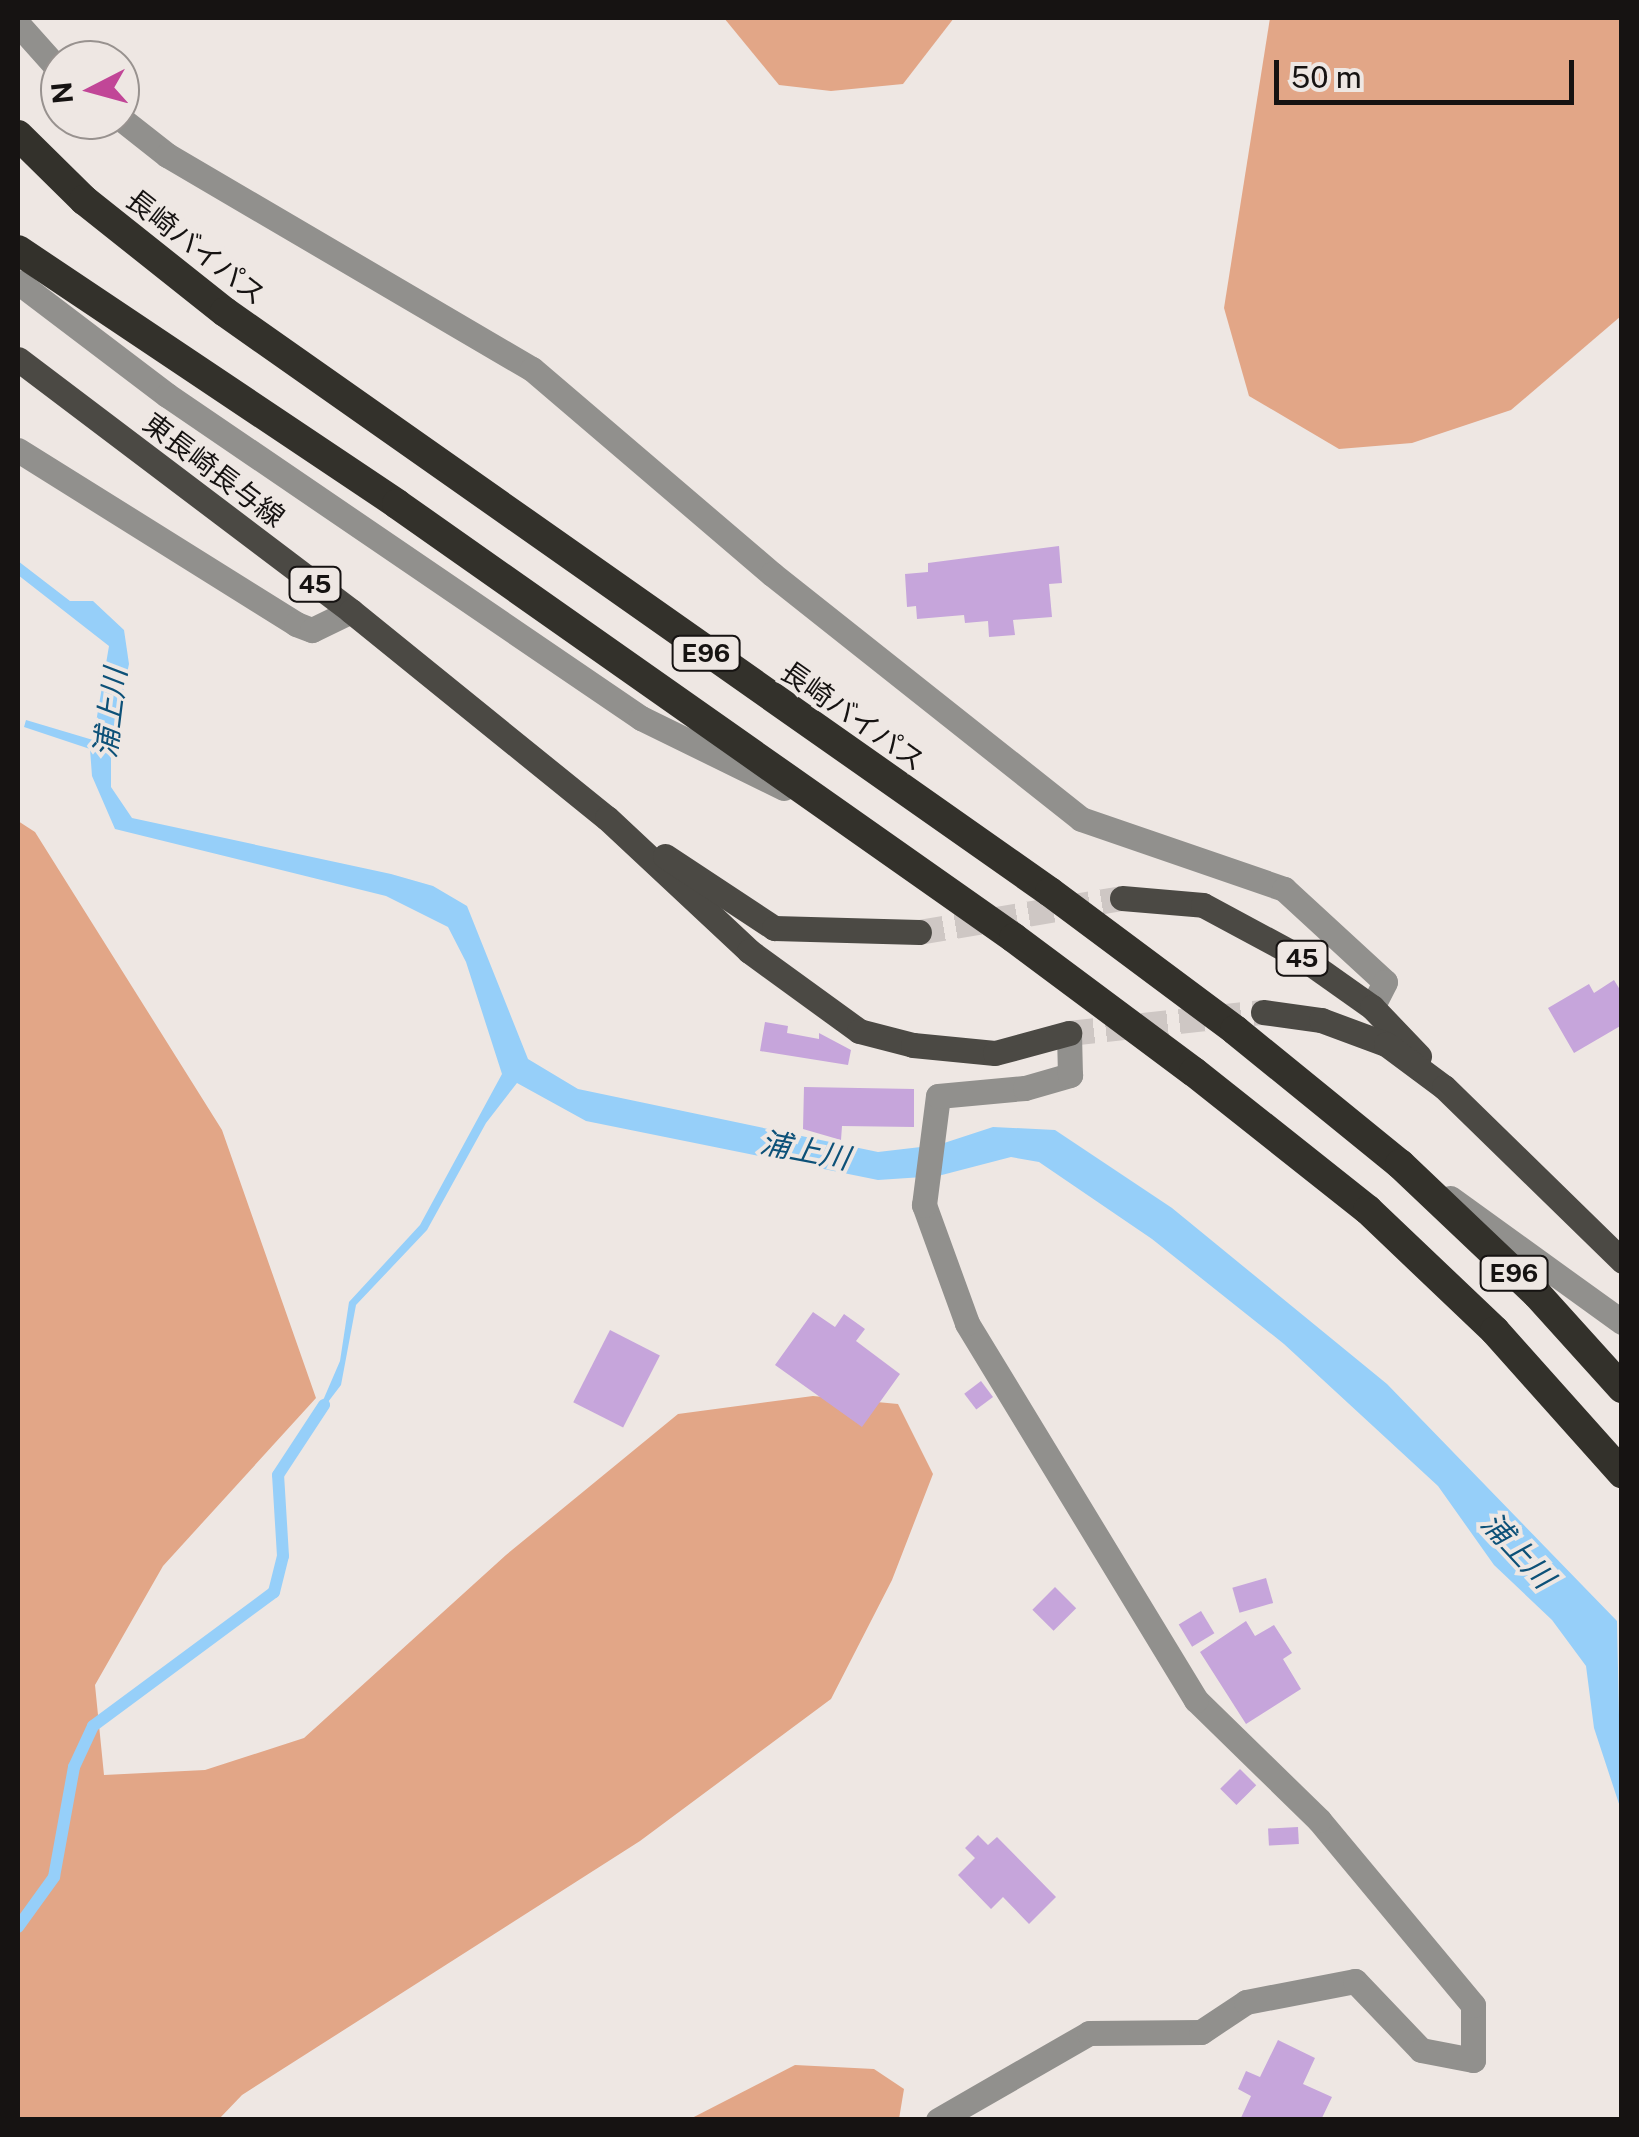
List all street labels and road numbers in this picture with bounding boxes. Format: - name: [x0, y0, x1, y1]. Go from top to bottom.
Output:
- street label: 長崎バイパス: [119, 182, 273, 312]
- street label: 東長崎長与線: [137, 406, 291, 534]
- road number: 45: [288, 564, 342, 604]
- road number: E96: [671, 633, 741, 673]
- street label: 長崎バイパス: [775, 654, 931, 778]
- road number: 45: [1274, 938, 1330, 978]
- road number: E96: [1479, 1253, 1549, 1293]

